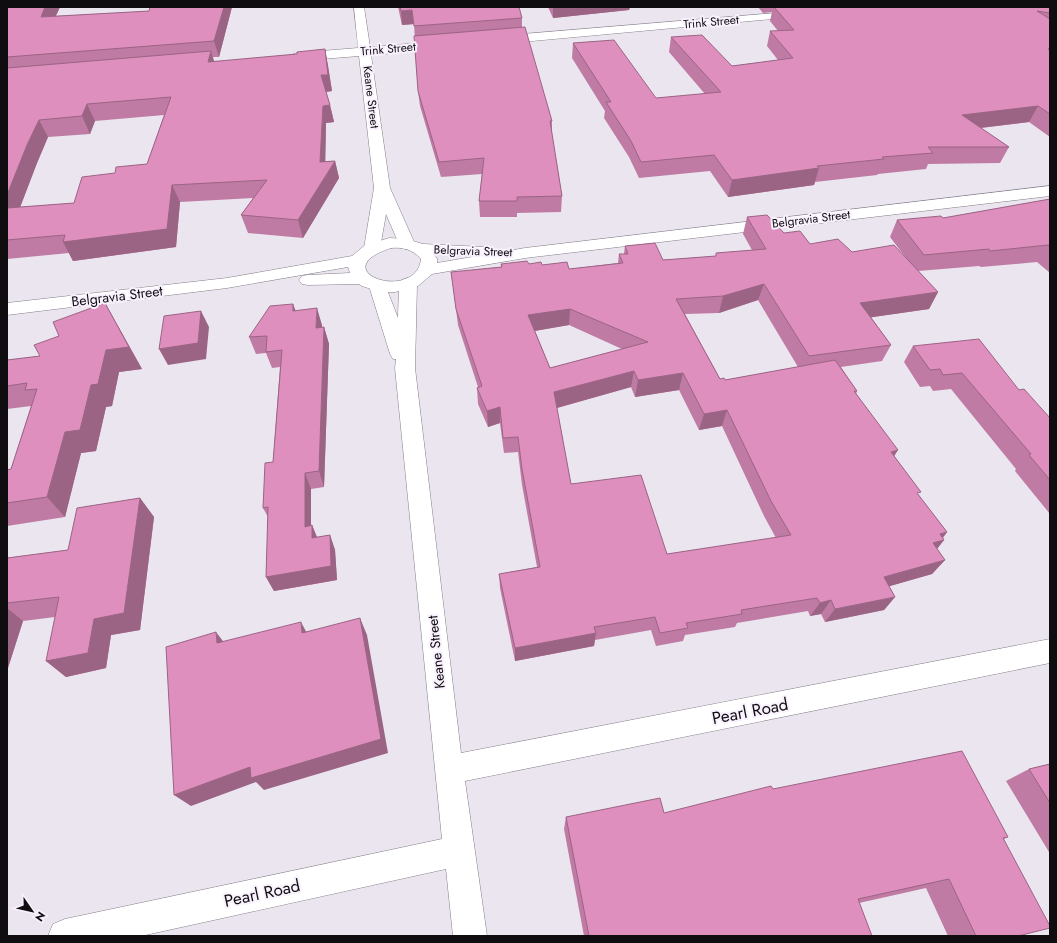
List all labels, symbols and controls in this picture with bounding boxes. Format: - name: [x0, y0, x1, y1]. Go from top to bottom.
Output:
- street label: Trink Street: [682, 11, 740, 33]
- street label: Trink Street: [359, 38, 417, 60]
- street label: Keane Street: [358, 65, 384, 130]
- street label: Belgravia Street: [771, 205, 851, 233]
- street label: Belgravia Street: [433, 241, 513, 261]
- street label: Belgravia Street: [70, 280, 164, 312]
- street label: Keane Street: [422, 614, 450, 690]
- street label: Pearl Road: [710, 692, 790, 730]
- street label: Pearl Road: [222, 873, 302, 913]
- north arrow: [12, 891, 52, 931]
- text: N: [31, 908, 49, 925]

